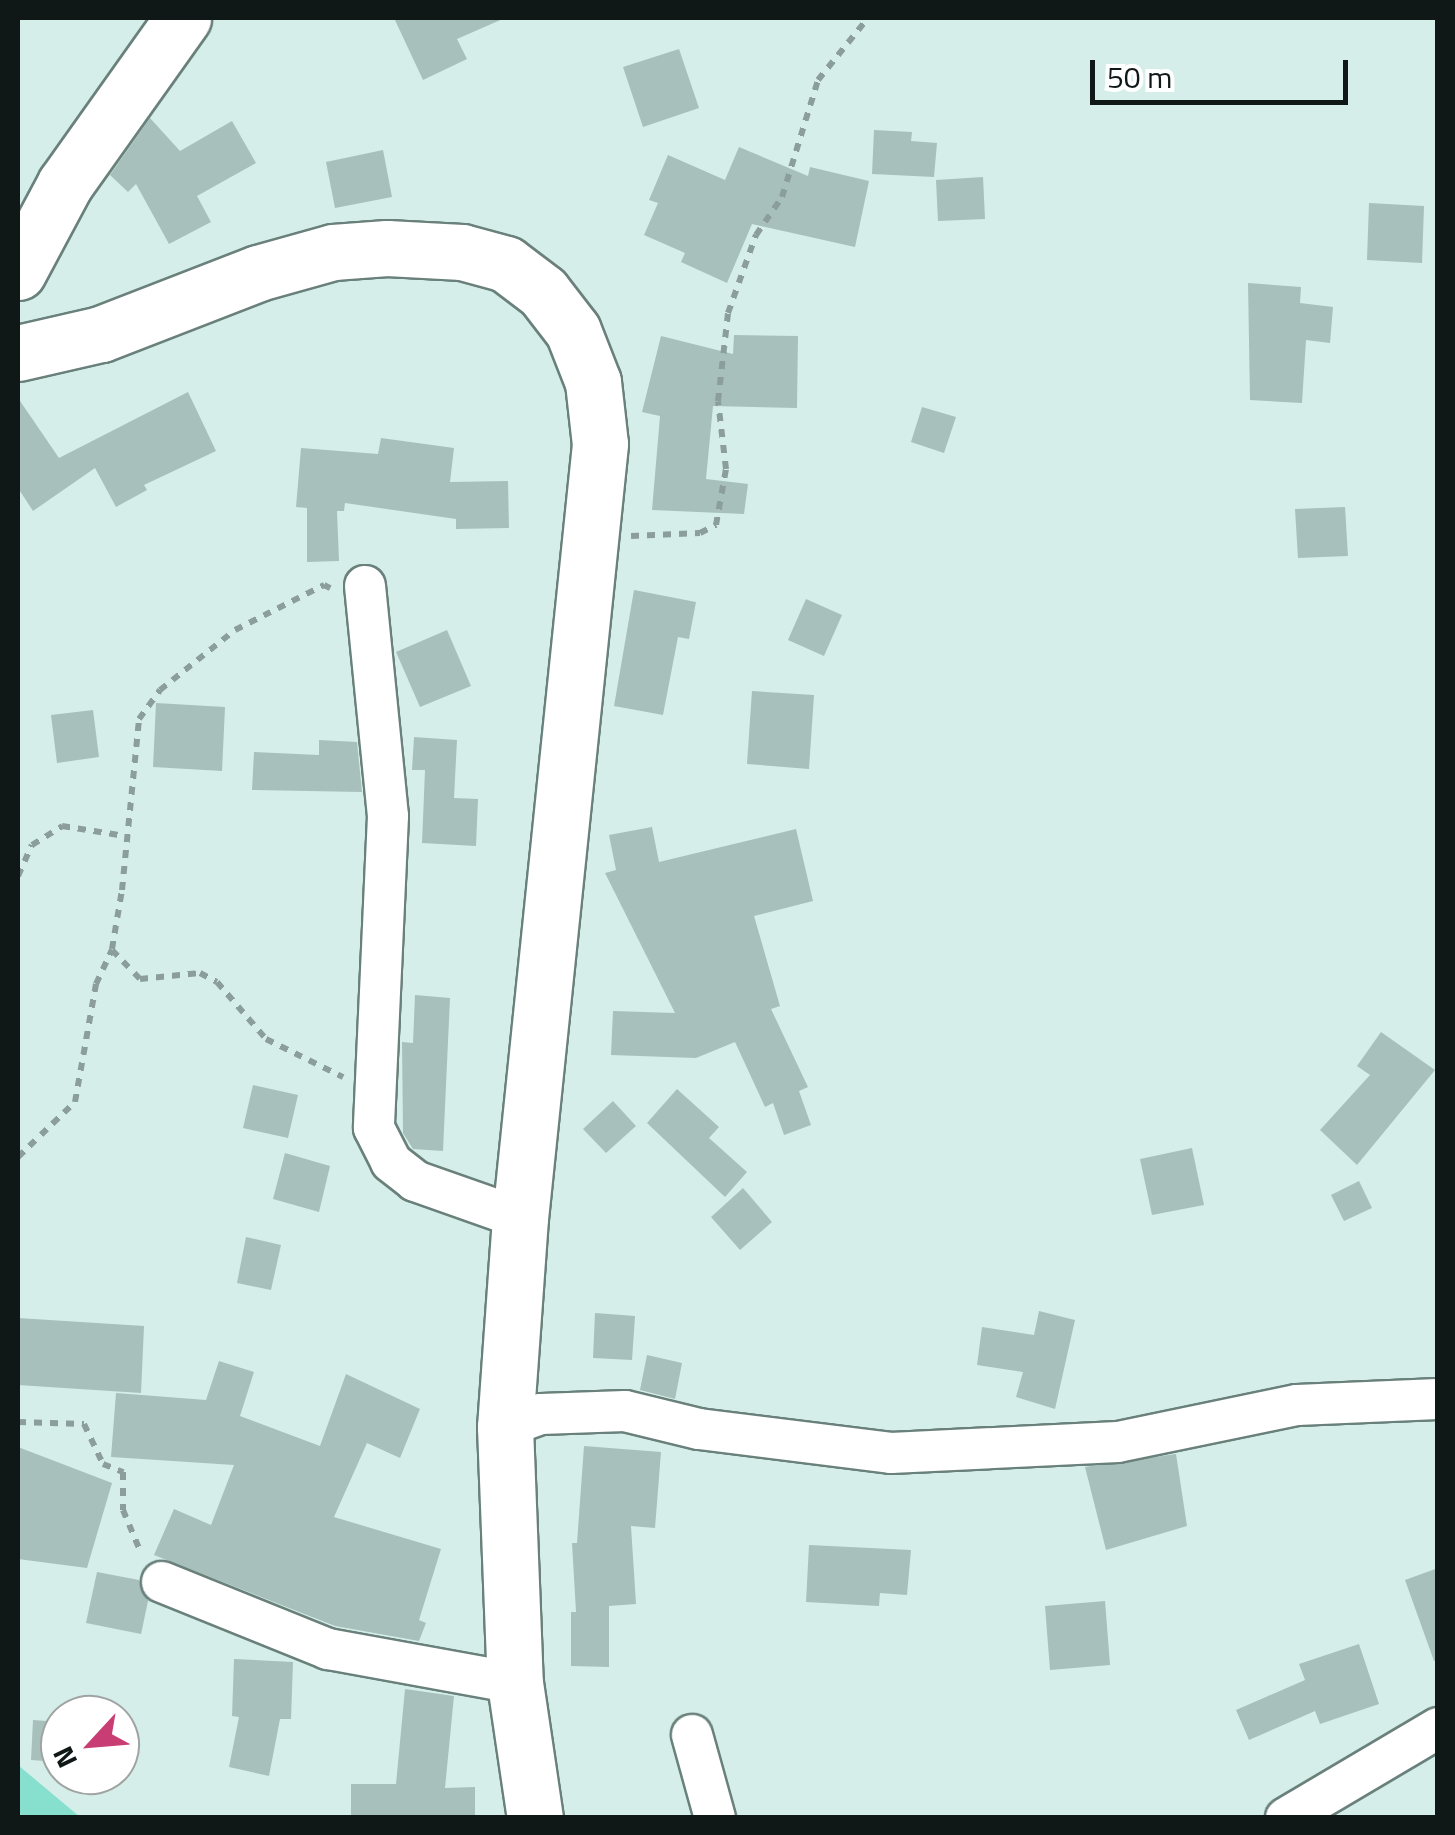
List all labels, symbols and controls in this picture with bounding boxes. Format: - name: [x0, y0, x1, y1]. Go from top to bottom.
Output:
- scale bar: [1095, 40, 1352, 102]
- text: 50 m: [1107, 54, 1172, 100]
- north arrow: [40, 1695, 140, 1795]
- text: N: [41, 1739, 88, 1776]

